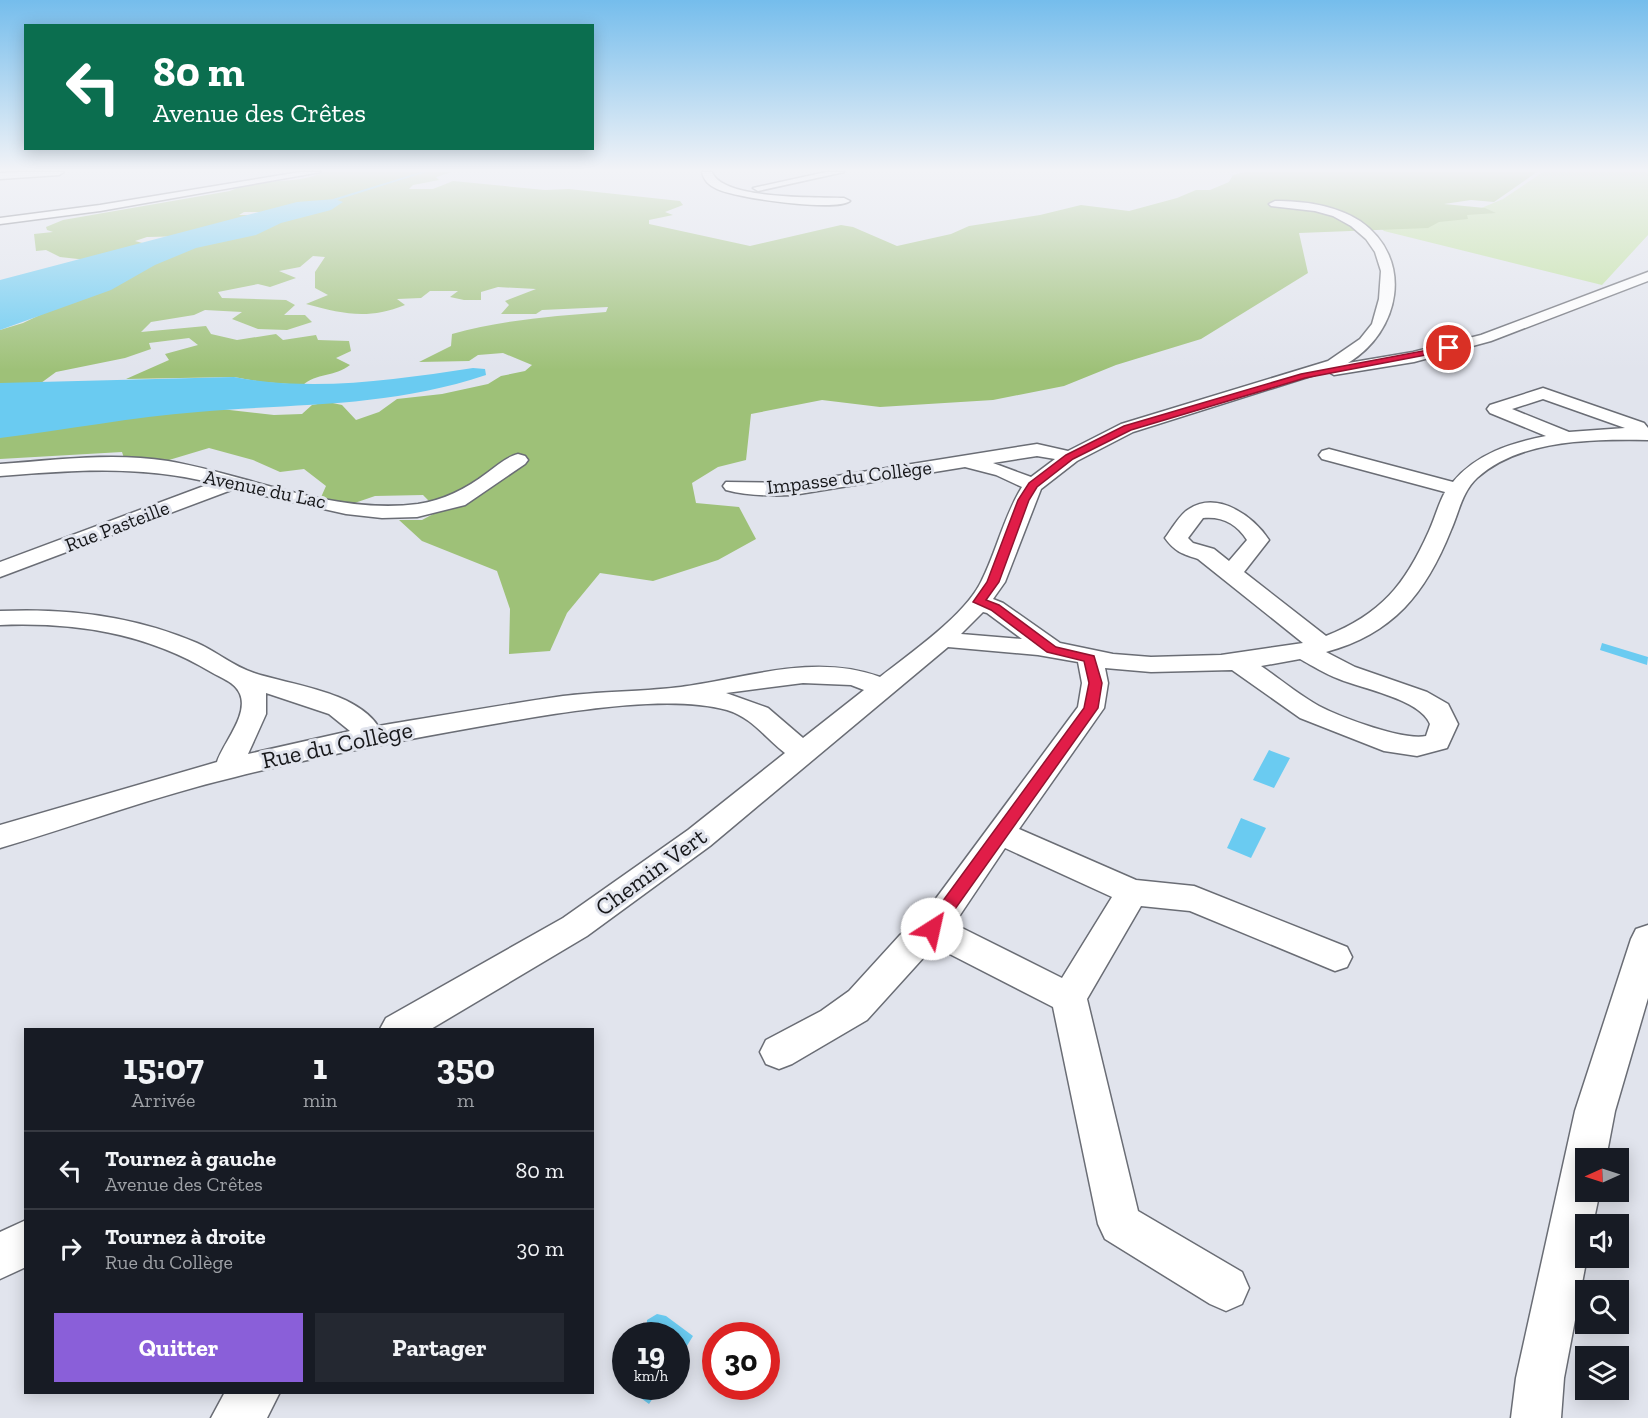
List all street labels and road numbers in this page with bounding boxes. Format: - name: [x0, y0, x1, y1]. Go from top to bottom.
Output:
- street label: Impasse du Collège: [765, 455, 933, 499]
- street label: Avenue du Lac: [202, 464, 328, 514]
- street label: Rue Pasteille: [61, 495, 173, 557]
- street label: Rue du Collège: [259, 714, 415, 775]
- street label: Chemin Vert: [589, 822, 712, 922]

